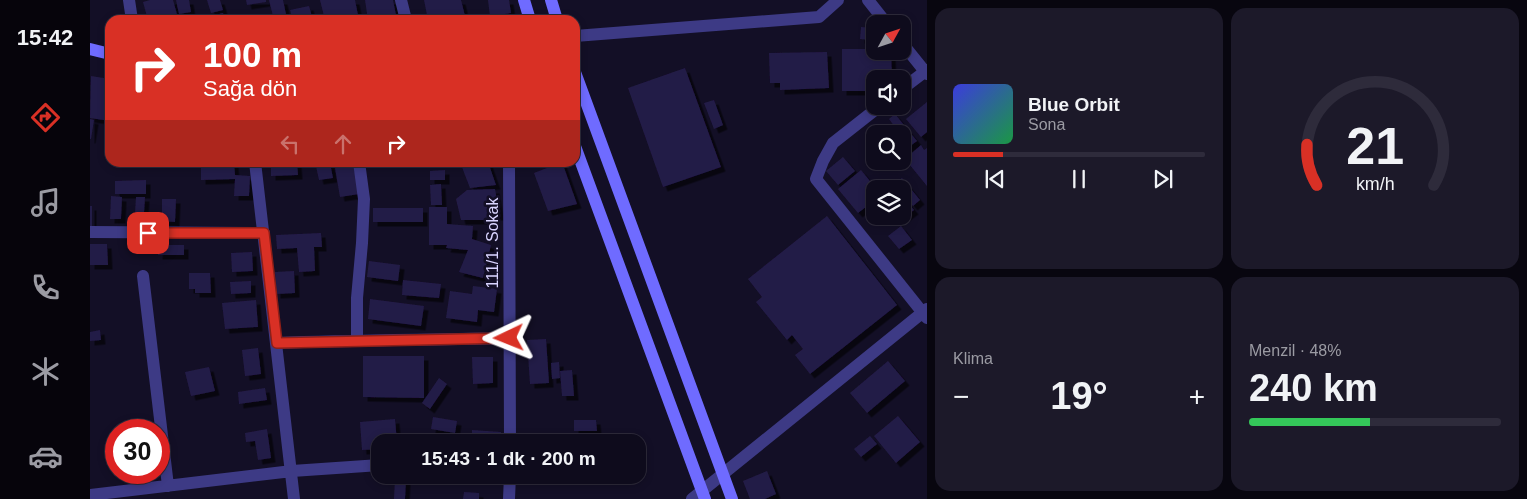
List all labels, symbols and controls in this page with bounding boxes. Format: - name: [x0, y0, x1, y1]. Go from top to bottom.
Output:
- north arrow: [866, 15, 911, 60]
- map controls: [866, 15, 911, 225]
- text: 15:42: [17, 25, 73, 50]
- icon: right: [120, 35, 185, 100]
- text: 100 m: [203, 35, 302, 74]
- button: sound: [866, 70, 911, 115]
- text: Sağa dön: [203, 76, 297, 101]
- text: Blue Orbit: [1028, 94, 1120, 115]
- icon: directions: [28, 100, 63, 135]
- text: Sona: [1028, 116, 1065, 133]
- text: 21: [1346, 117, 1404, 175]
- button: search: [866, 125, 911, 170]
- icon: left: [276, 130, 304, 158]
- icon: ahead: [329, 130, 357, 158]
- icon: right: [382, 130, 410, 158]
- icon: previous: [981, 165, 1009, 193]
- icon: pause: [1065, 165, 1093, 193]
- icon: next: [1149, 165, 1177, 193]
- text: km/h: [1356, 174, 1394, 194]
- button: layers: [866, 180, 911, 225]
- icon: music: [28, 185, 63, 220]
- street label: 111/1. Sokak: [484, 196, 501, 289]
- pin: [127, 212, 169, 254]
- icon: arrive: [134, 219, 162, 247]
- icon: phone: [28, 270, 63, 305]
- position arrow: [482, 311, 534, 363]
- text: Menzil · 48%: [1249, 342, 1341, 359]
- text: Klima: [953, 350, 993, 367]
- icon: climate: [28, 354, 63, 389]
- text: 240 km: [1249, 367, 1378, 409]
- text: 19°: [1050, 375, 1108, 417]
- text: −: [953, 381, 969, 412]
- text: +: [1189, 381, 1205, 412]
- speed limit sign: 30: [105, 419, 170, 484]
- icon: car: [28, 439, 63, 474]
- text: 15:43 · 1 dk · 200 m: [421, 448, 596, 469]

